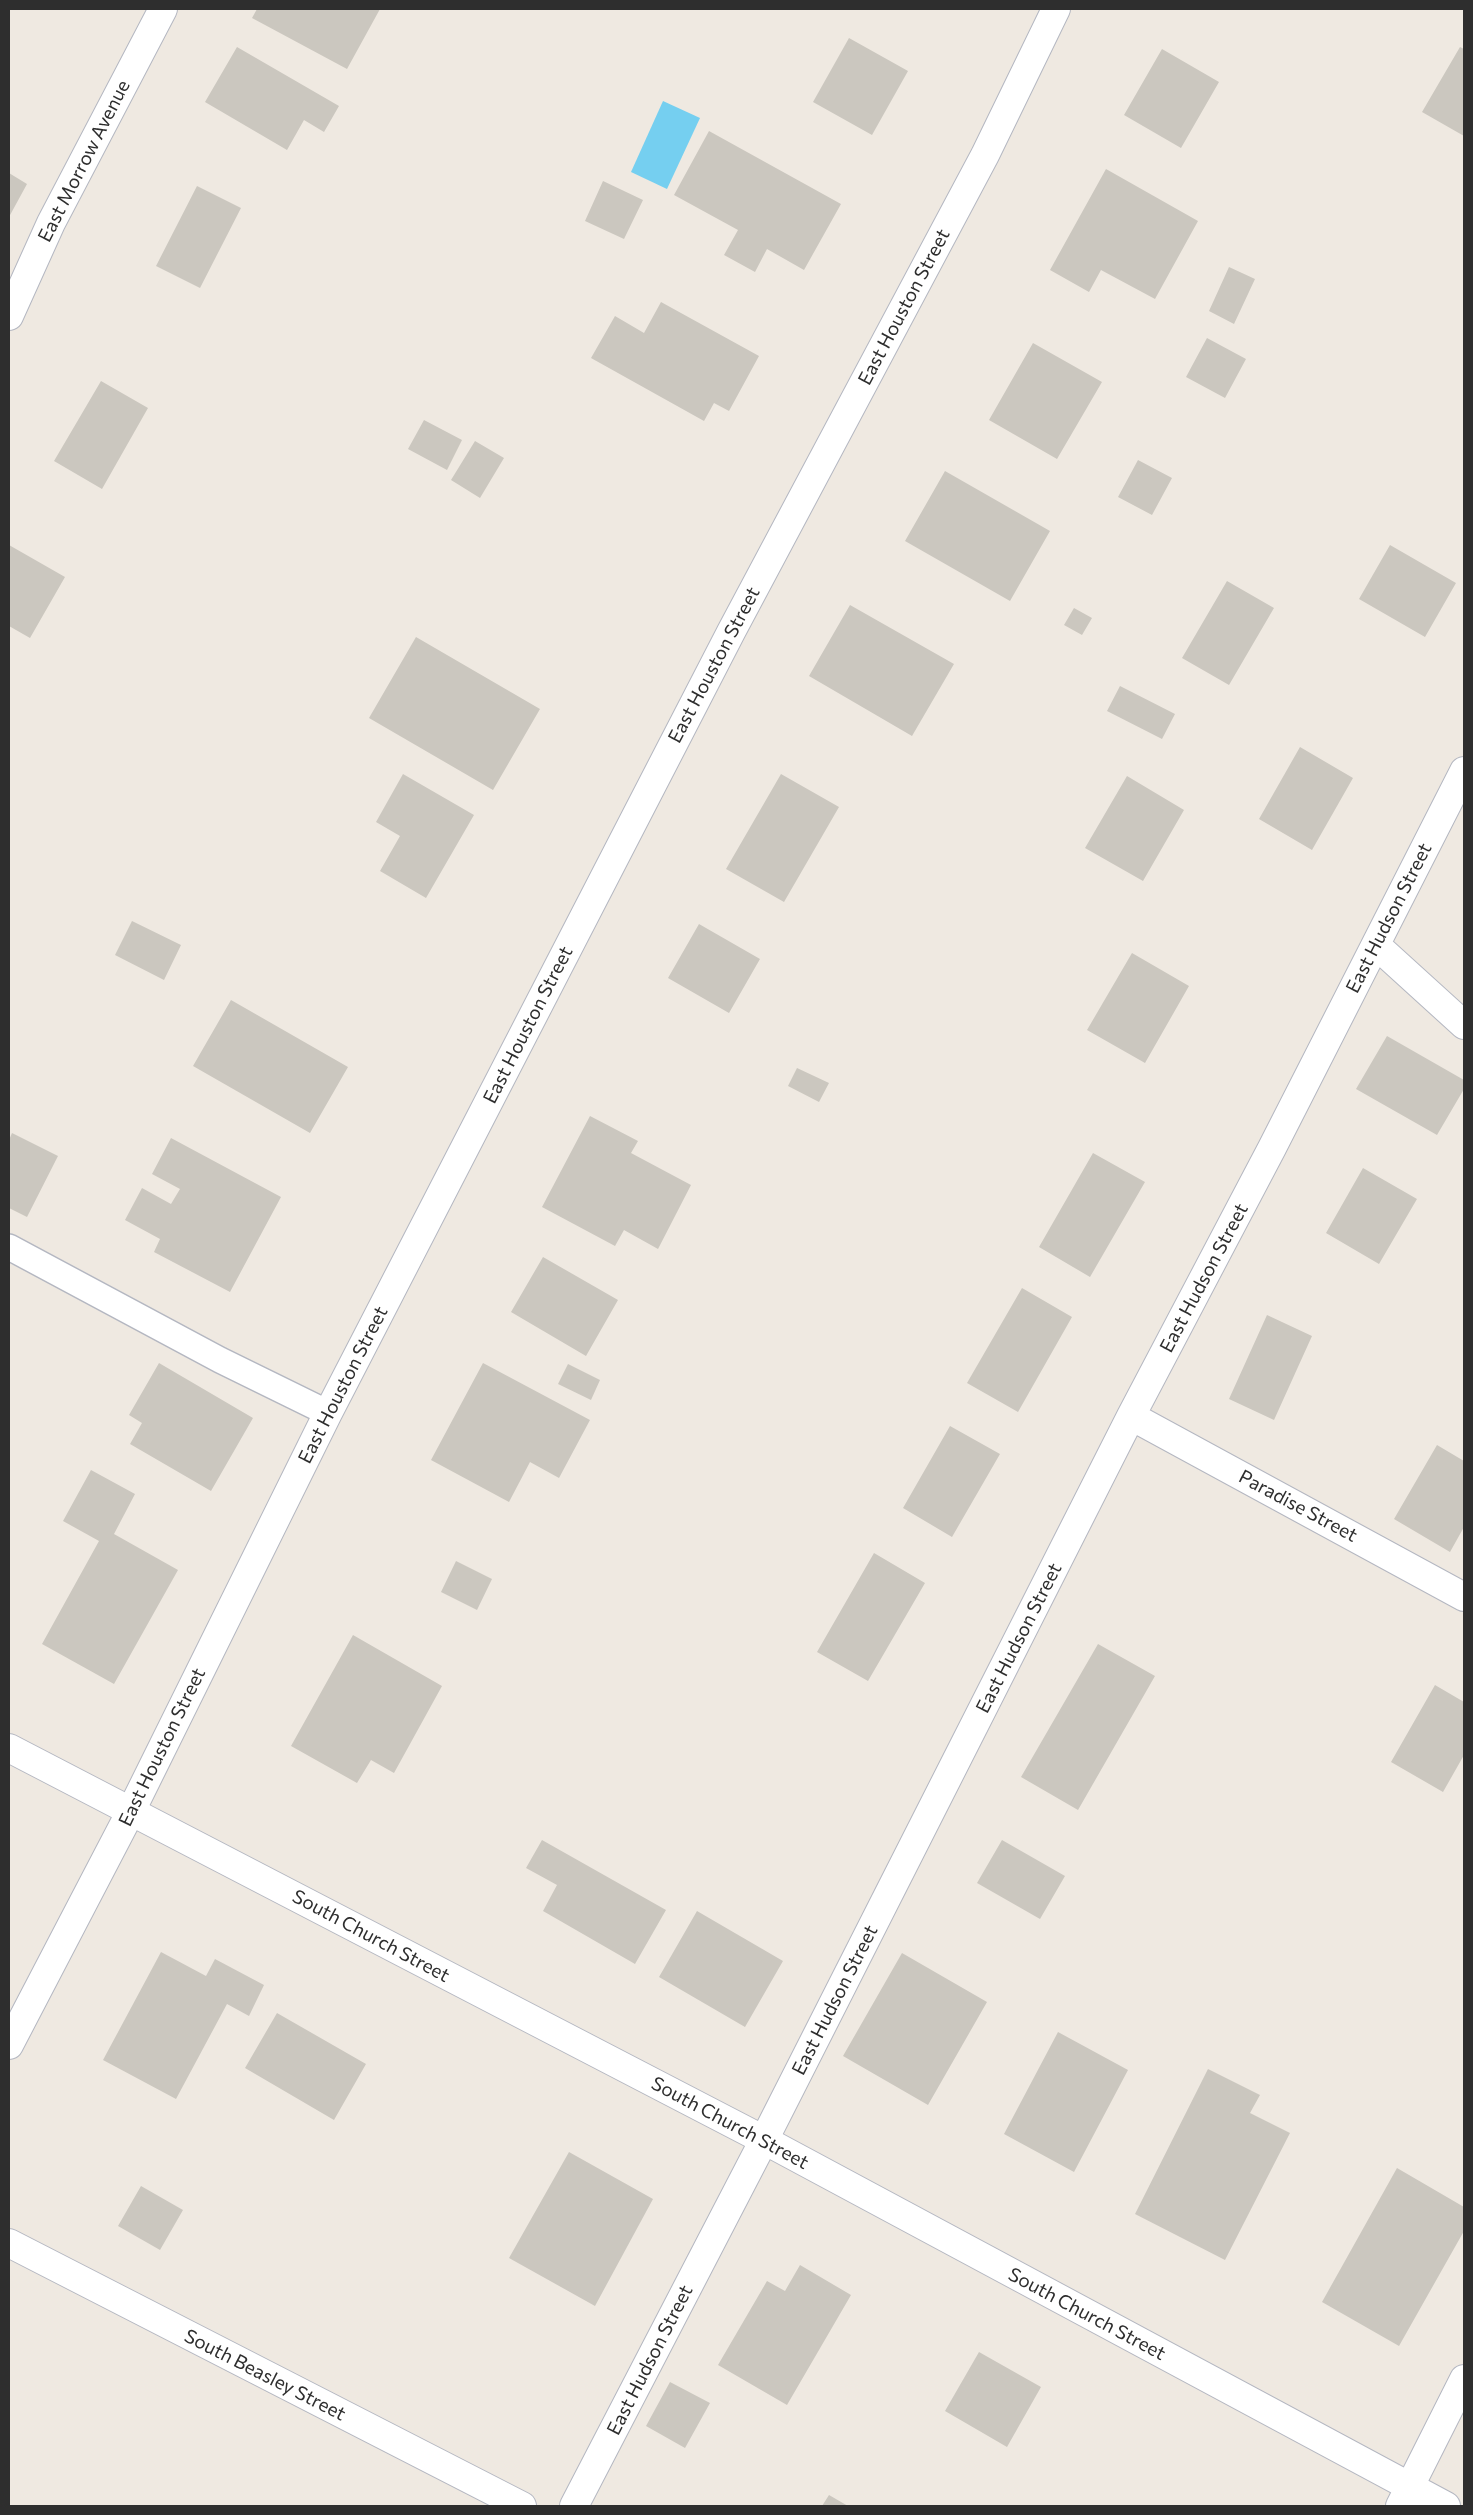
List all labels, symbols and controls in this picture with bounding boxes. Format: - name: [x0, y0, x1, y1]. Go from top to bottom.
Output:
- street label: East Morrow Avenue: [33, 76, 135, 246]
- street label: East Houston Street: [853, 225, 955, 389]
- street label: East Houston Street: [663, 583, 765, 747]
- street label: East Hudson Street: [1341, 839, 1437, 997]
- street label: East Houston Street: [479, 943, 577, 1107]
- street label: East Hudson Street: [1155, 1200, 1253, 1356]
- street label: East Houston Street: [294, 1303, 392, 1467]
- street label: Paradise Street: [1235, 1465, 1361, 1547]
- street label: East Hudson Street: [971, 1559, 1067, 1717]
- street label: East Houston Street: [114, 1664, 210, 1830]
- street label: South Church Street: [288, 1885, 454, 1987]
- street label: East Hudson Street: [787, 1921, 883, 2079]
- street label: South Church Street: [647, 2072, 813, 2174]
- street label: South Church Street: [1004, 2263, 1170, 2365]
- street label: East Hudson Street: [602, 2281, 698, 2439]
- street label: South Beasley Street: [180, 2324, 350, 2426]

